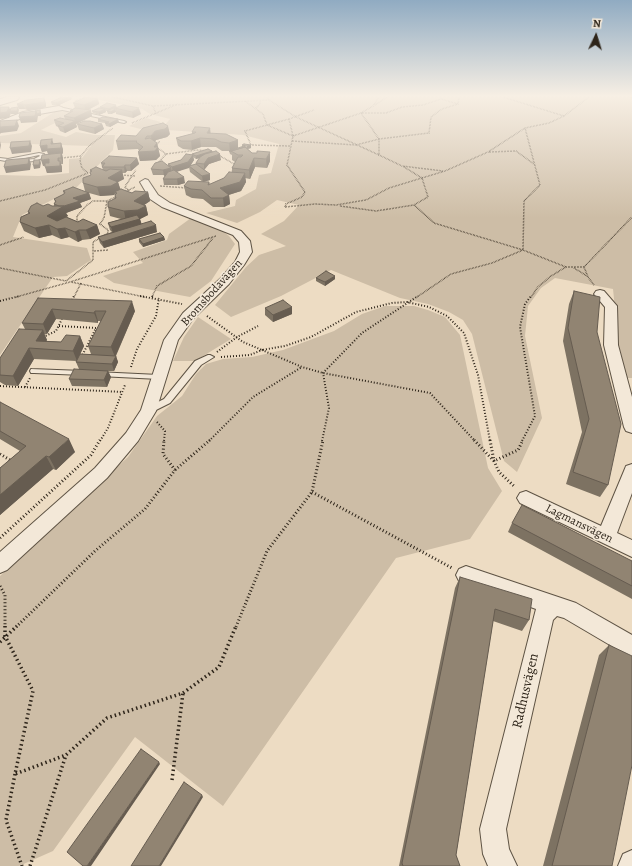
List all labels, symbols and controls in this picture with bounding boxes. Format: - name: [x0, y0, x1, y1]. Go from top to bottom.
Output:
- north arrow: [576, 16, 616, 56]
- text: N: [592, 16, 601, 31]
- street label: Bromsbodavägen: [178, 257, 246, 329]
- street label: Lagmansvägen: [543, 501, 615, 547]
- street label: Radhusvägen: [509, 652, 543, 730]

